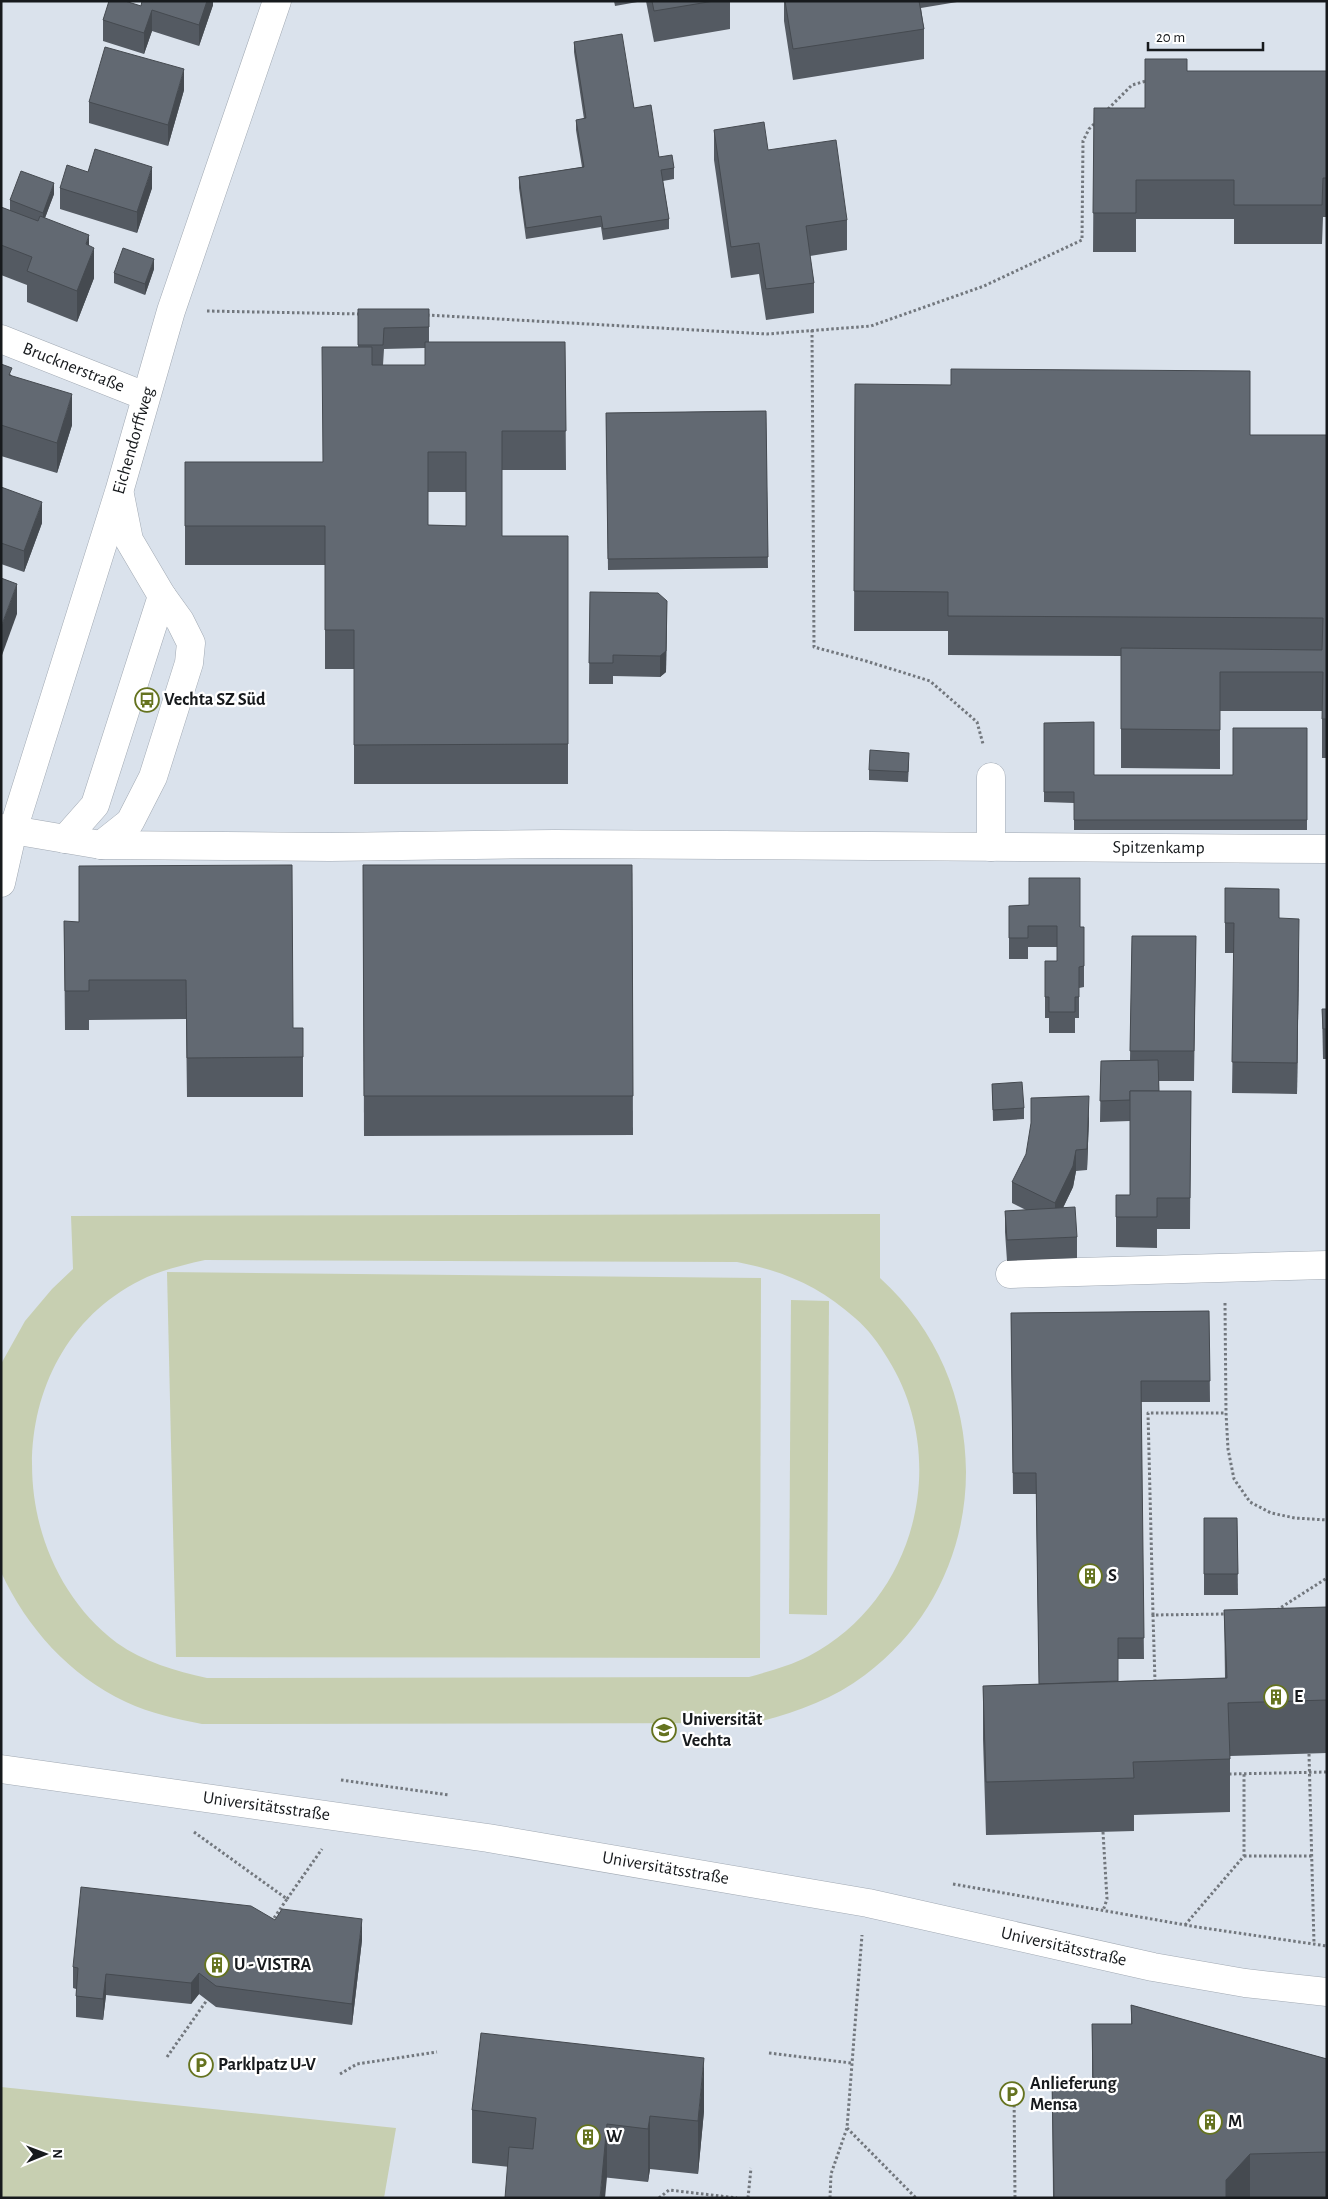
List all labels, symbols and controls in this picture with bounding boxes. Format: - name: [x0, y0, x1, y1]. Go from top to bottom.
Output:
- scale bar: [1148, 20, 1263, 52]
- text: 20 m: [1156, 30, 1185, 45]
- street label: Brucknerstraße: [20, 340, 127, 396]
- street label: Eichendorffweg: [110, 385, 158, 496]
- bus stop icon: Vechta SZ Süd: [134, 687, 160, 713]
- place label: Vechta SZ Süd: [164, 691, 266, 709]
- street label: Spitzenkamp: [1112, 839, 1205, 857]
- building icon: S: [1077, 1563, 1103, 1589]
- place label: S: [1108, 1567, 1117, 1585]
- building icon: E: [1263, 1684, 1289, 1710]
- place label: E: [1294, 1688, 1303, 1706]
- place label: Universität Vechta: [682, 1711, 762, 1750]
- school or university icon: Universität Vechta: [651, 1717, 677, 1743]
- street label: Universitätsstraße: [202, 1789, 331, 1825]
- street label: Universitätsstraße: [601, 1849, 730, 1888]
- street label: Universitätsstraße: [999, 1924, 1128, 1970]
- building icon: U - VISTRA: [204, 1952, 230, 1978]
- place label: U - VISTRA: [234, 1956, 312, 1974]
- parking icon: Parklpatz U-V: [188, 2052, 214, 2078]
- place label: Parklpatz U-V: [218, 2056, 316, 2074]
- place label: Anlieferung Mensa: [1030, 2075, 1118, 2114]
- parking icon: Anlieferung Mensa: [999, 2081, 1025, 2107]
- building icon: M: [1197, 2109, 1223, 2135]
- place label: M: [1228, 2113, 1242, 2131]
- building icon: W: [575, 2124, 601, 2150]
- place label: W: [606, 2128, 623, 2146]
- north arrow: [20, 2129, 70, 2179]
- text: N: [50, 2149, 64, 2159]

